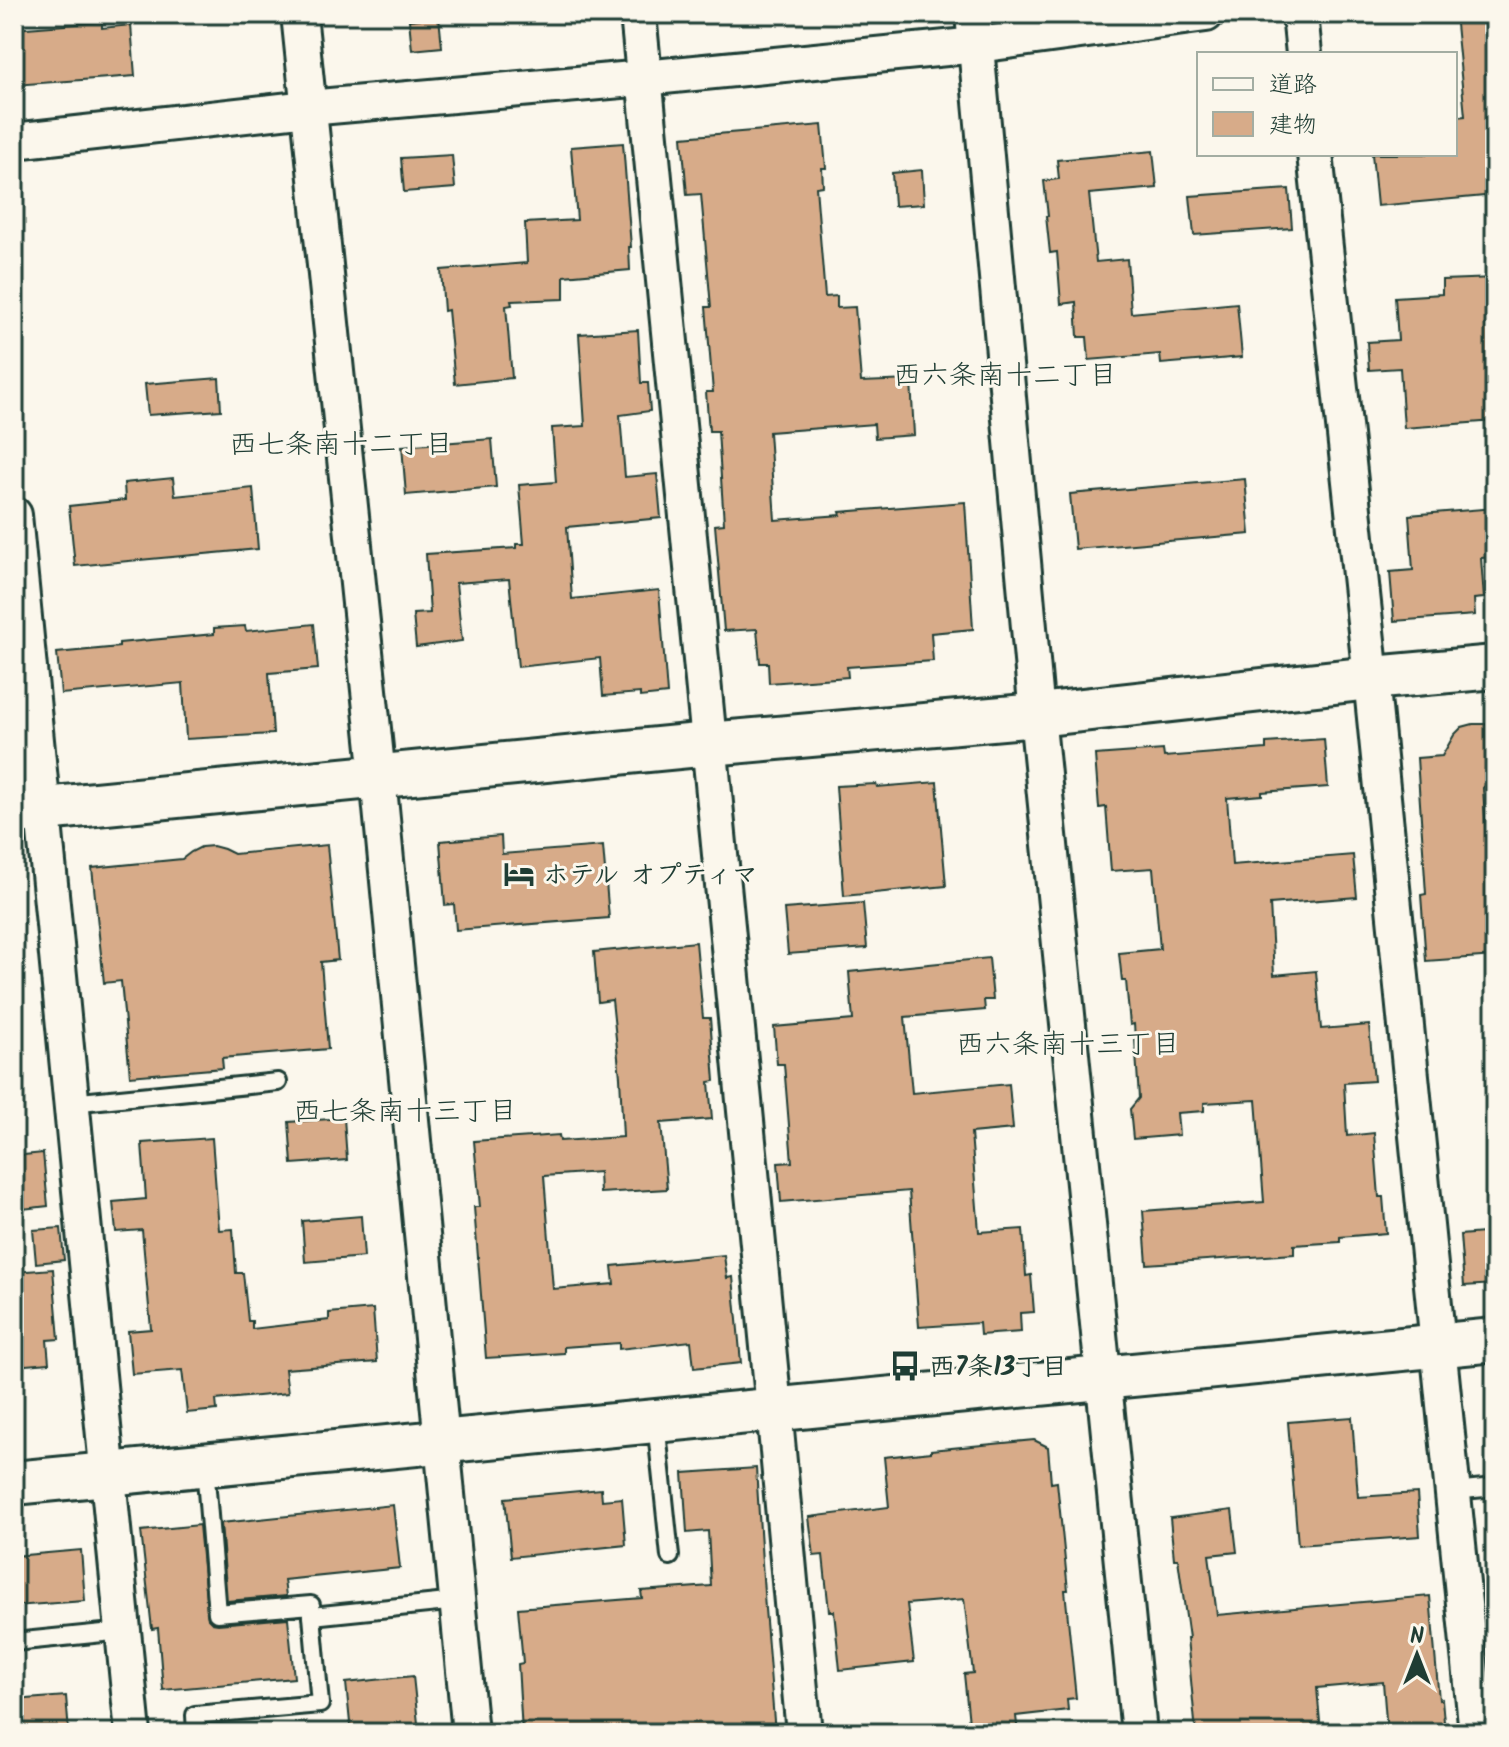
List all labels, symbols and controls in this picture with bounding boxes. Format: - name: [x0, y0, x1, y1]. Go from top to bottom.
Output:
- legend: [1197, 52, 1457, 156]
- text: 道路: [1269, 66, 1317, 105]
- text: 建物: [1269, 106, 1317, 145]
- district label: 西六条南十二丁目: [893, 354, 1117, 399]
- district label: 西七条南十二丁目: [229, 423, 453, 468]
- place label: ホテル オプティマ: [543, 855, 758, 897]
- hotel icon: ホテル オプティマ: [502, 857, 536, 891]
- district label: 西六条南十三丁目: [956, 1023, 1180, 1068]
- district label: 西七条南十三丁目: [293, 1090, 517, 1135]
- place label: 西7条13丁目: [929, 1347, 1067, 1389]
- bus stop icon: 西7条13丁目: [888, 1349, 922, 1383]
- north arrow: [1377, 1615, 1457, 1695]
- text: N: [1410, 1620, 1424, 1655]

